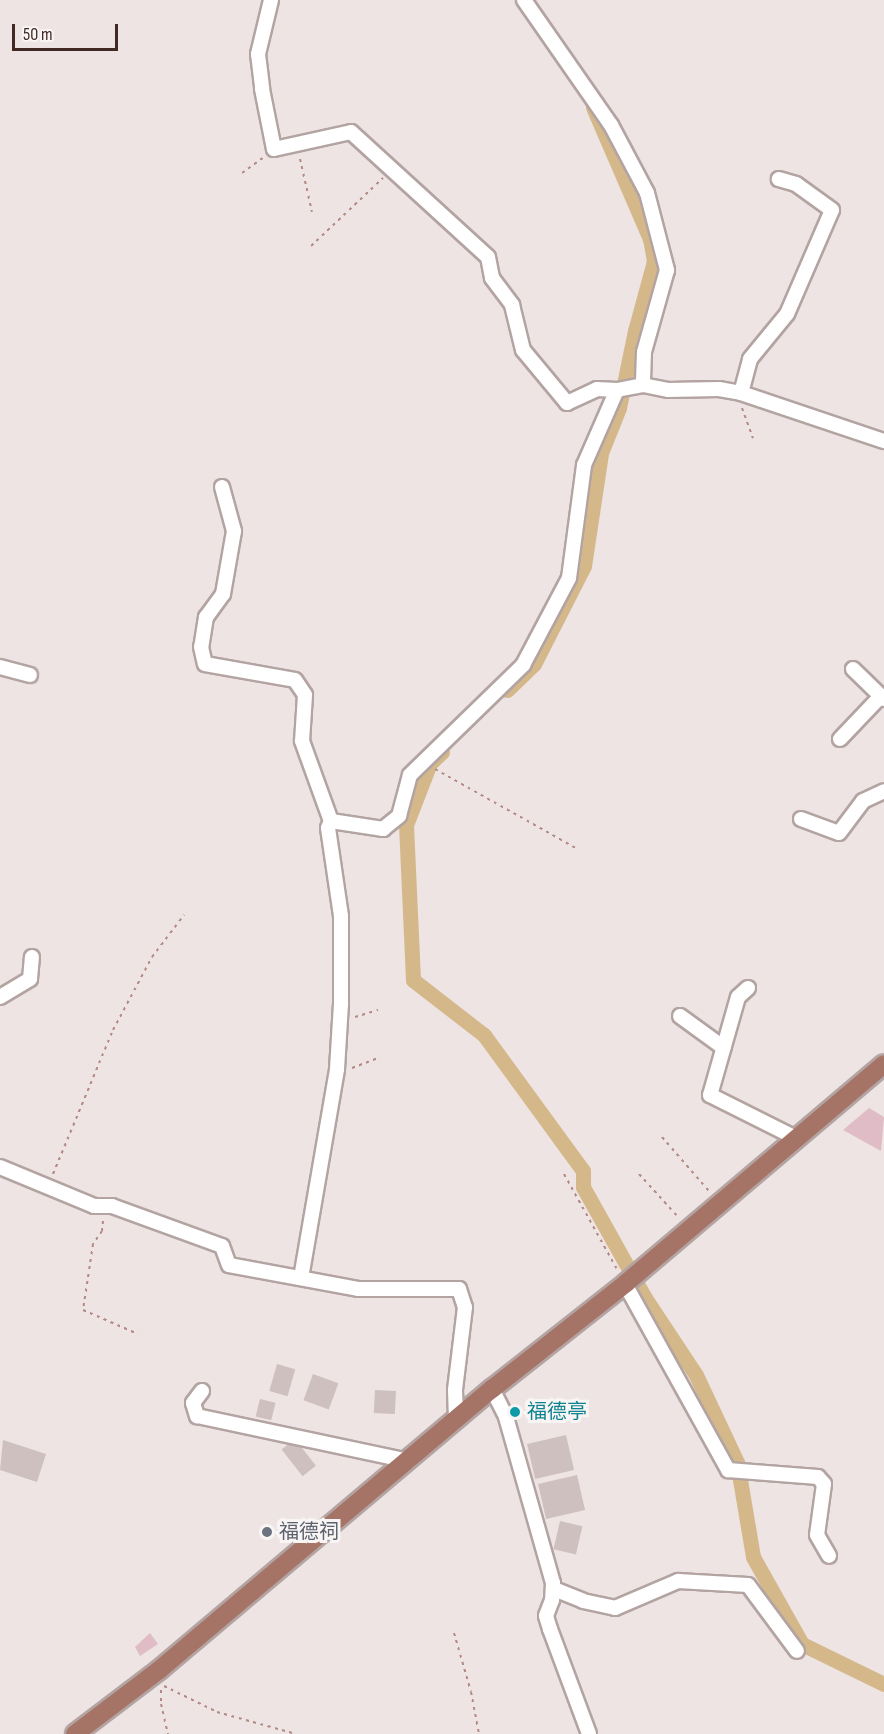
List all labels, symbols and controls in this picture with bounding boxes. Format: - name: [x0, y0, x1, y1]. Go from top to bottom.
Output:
- scale bar: [15, 12, 122, 50]
- text: 50 m: [23, 24, 53, 45]
- place label: 福德亭: [527, 1400, 587, 1424]
- marker: 福德亭: [508, 1405, 522, 1419]
- place label: 福德祠: [279, 1520, 339, 1544]
- marker: 福德祠: [260, 1525, 274, 1539]

